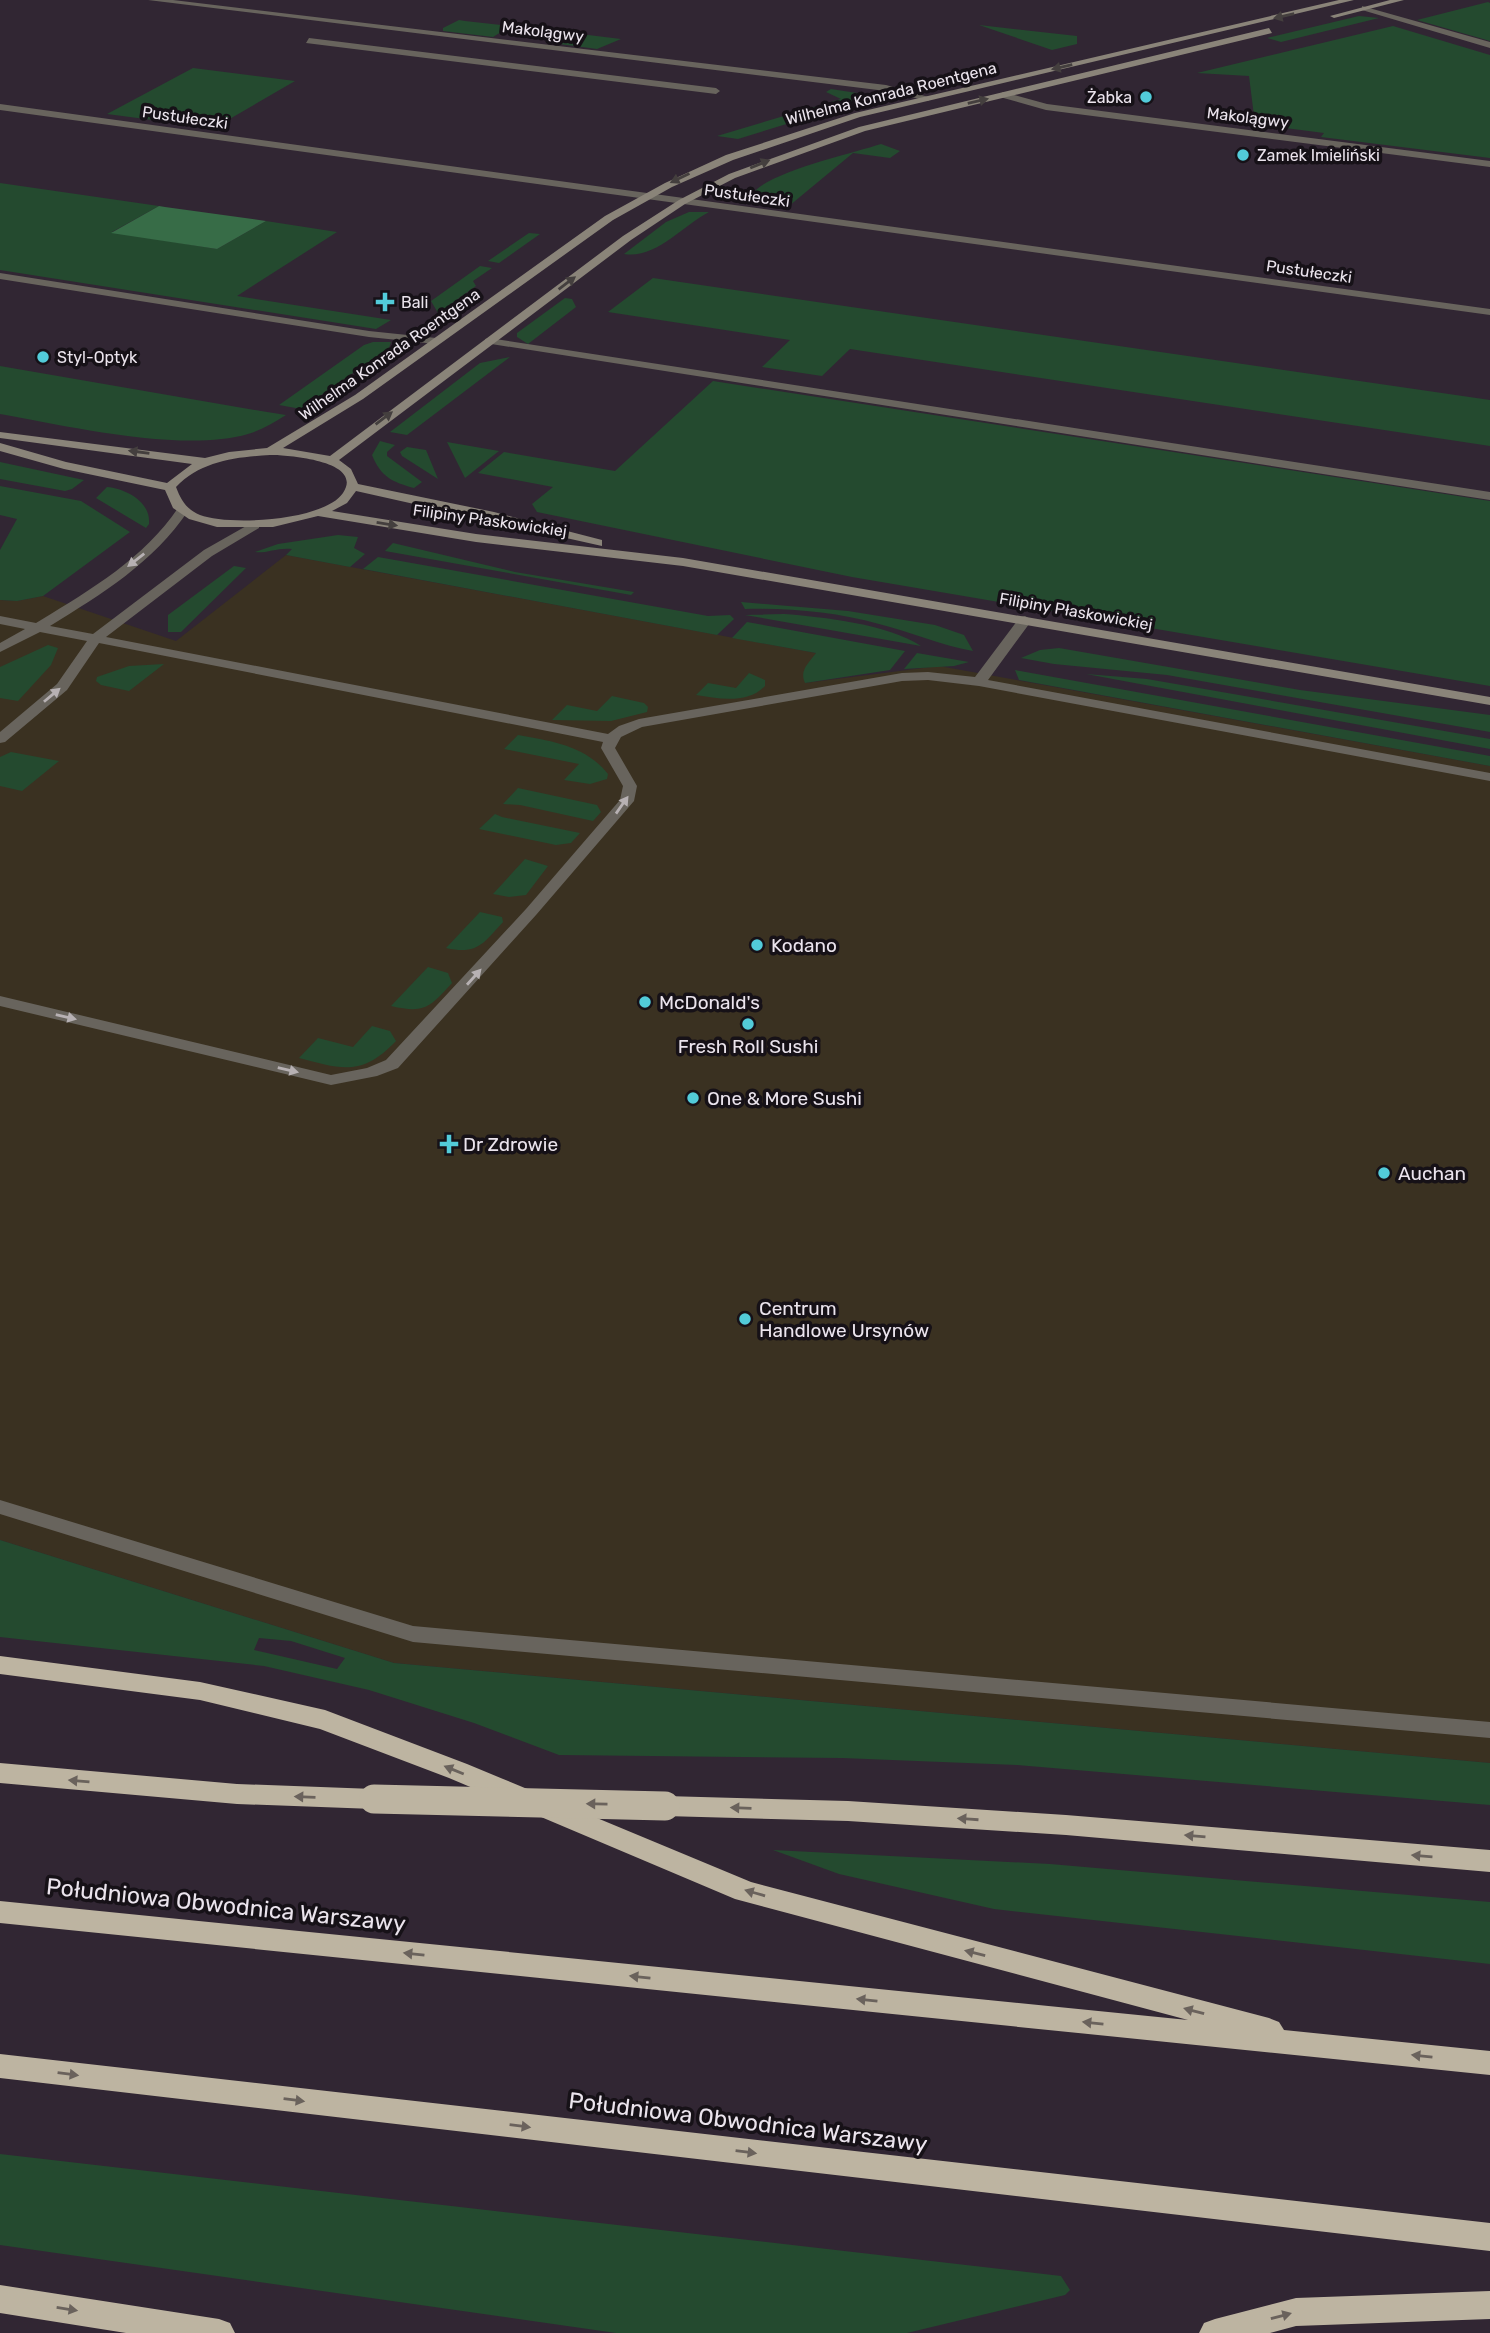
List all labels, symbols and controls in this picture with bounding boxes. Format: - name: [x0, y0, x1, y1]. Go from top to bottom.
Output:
- one-way arrow: [1273, 10, 1295, 21]
- street label: Makolągwy: [501, 17, 585, 46]
- street label: Wilhelma Konrada Roentgena: [784, 58, 999, 129]
- one-way arrow: [1051, 62, 1073, 73]
- place label: Żabka: [1087, 88, 1132, 107]
- marker: Żabka: [1138, 89, 1154, 105]
- one-way arrow: [967, 95, 989, 106]
- street label: Pustułeczki: [141, 102, 229, 133]
- street label: Makolągwy: [1206, 103, 1290, 132]
- place label: Zamek Imieliński: [1257, 146, 1380, 165]
- marker: Zamek Imieliński: [1235, 147, 1251, 163]
- one-way arrow: [750, 159, 771, 170]
- one-way arrow: [670, 173, 690, 184]
- street label: Pustułeczki: [703, 180, 791, 211]
- street label: Pustułeczki: [1265, 256, 1353, 287]
- one-way arrow: [558, 276, 576, 290]
- street label: Wilhelma Konrada Roentgena: [295, 285, 483, 424]
- marker: Bali: [375, 292, 395, 312]
- place label: Bali: [401, 293, 428, 312]
- place label: Styl-Optyk: [57, 348, 138, 367]
- marker: Styl-Optyk: [35, 349, 51, 365]
- one-way arrow: [375, 412, 393, 426]
- one-way arrow: [128, 447, 150, 458]
- street label: Filipiny Płaskowickiej: [412, 500, 568, 541]
- one-way arrow: [376, 518, 398, 529]
- one-way arrow: [127, 552, 145, 567]
- street label: Filipiny Płaskowickiej: [998, 589, 1154, 634]
- one-way arrow: [44, 688, 61, 703]
- one-way arrow: [616, 795, 629, 815]
- place label: Kodano: [771, 934, 837, 957]
- marker: Kodano: [749, 937, 765, 953]
- one-way arrow: [465, 969, 481, 986]
- place label: McDonald's: [659, 991, 760, 1014]
- marker: McDonald's: [637, 994, 653, 1010]
- one-way arrow: [55, 1012, 77, 1023]
- marker: Fresh Roll Sushi: [740, 1016, 756, 1032]
- place label: Fresh Roll Sushi: [678, 1035, 818, 1058]
- one-way arrow: [277, 1064, 299, 1075]
- place label: One & More Sushi: [707, 1087, 862, 1110]
- marker: One & More Sushi: [685, 1090, 701, 1106]
- place label: Dr Zdrowie: [463, 1133, 558, 1156]
- marker: Dr Zdrowie: [441, 1136, 457, 1152]
- place label: Auchan: [1398, 1162, 1466, 1185]
- marker: Auchan: [1376, 1165, 1392, 1181]
- place label: Centrum Handlowe Ursynów: [759, 1297, 929, 1342]
- marker: Centrum Handlowe Ursynów: [737, 1311, 753, 1327]
- one-way arrow: [443, 1764, 464, 1775]
- one-way arrow: [67, 1775, 89, 1786]
- one-way arrow: [294, 1791, 316, 1802]
- one-way arrow: [585, 1798, 607, 1810]
- one-way arrow: [730, 1802, 752, 1814]
- one-way arrow: [957, 1813, 979, 1824]
- one-way arrow: [1184, 1830, 1206, 1841]
- one-way arrow: [1411, 1850, 1433, 1861]
- street label: Południowa Obwodnica Warszawy: [45, 1872, 407, 1938]
- one-way arrow: [744, 1888, 765, 1898]
- one-way arrow: [963, 1947, 985, 1958]
- one-way arrow: [403, 1949, 425, 1960]
- one-way arrow: [629, 1971, 651, 1982]
- one-way arrow: [855, 1994, 877, 2005]
- one-way arrow: [1183, 2005, 1205, 2016]
- one-way arrow: [1082, 2017, 1104, 2028]
- one-way arrow: [1411, 2051, 1433, 2062]
- one-way arrow: [57, 2068, 79, 2079]
- street label: Południowa Obwodnica Warszawy: [567, 2086, 929, 2158]
- one-way arrow: [283, 2094, 305, 2105]
- one-way arrow: [509, 2120, 531, 2131]
- one-way arrow: [735, 2146, 757, 2157]
- one-way arrow: [57, 2304, 79, 2315]
- one-way arrow: [1271, 2310, 1292, 2320]

